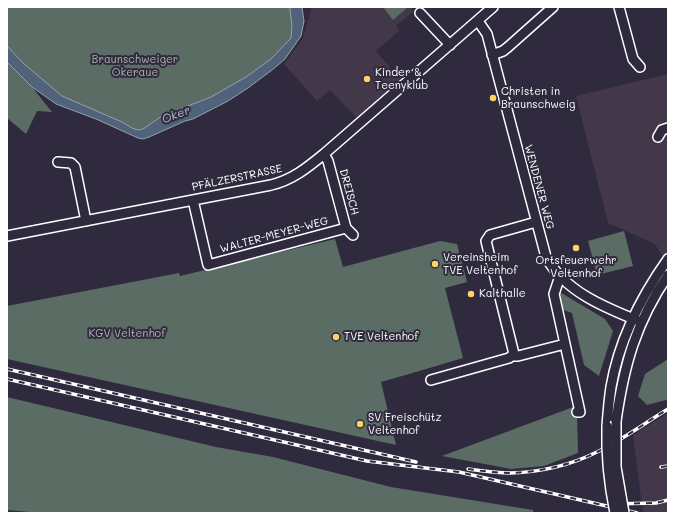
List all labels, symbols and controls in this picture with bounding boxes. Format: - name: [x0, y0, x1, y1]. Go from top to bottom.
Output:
- park label: Braunschweiger Okeraue: [92, 53, 178, 79]
- place label: Kinder & Teenyklub: [375, 66, 428, 92]
- marker: Kinder & Teenyklub: [362, 74, 372, 84]
- place label: Christen in Braunschweig: [501, 85, 575, 111]
- marker: Christen in Braunschweig: [488, 93, 498, 103]
- water label: Oker: [160, 103, 192, 127]
- street label: WENDENER WEG: [521, 143, 557, 231]
- street label: PFÄLZERSTRASSE: [191, 162, 283, 194]
- street label: DREISCH: [336, 167, 362, 217]
- street label: WALTER-MEYER-WEG: [218, 214, 330, 256]
- marker: Ortsfeuerwehr Veltenhof: [571, 243, 581, 253]
- place label: Vereinsheim TVE Veltenhof: [443, 251, 517, 277]
- place label: Ortsfeuerwehr Veltenhof: [536, 254, 616, 280]
- marker: Vereinsheim TVE Veltenhof: [430, 259, 440, 269]
- place label: Kalthalle: [479, 287, 526, 301]
- marker: Kalthalle: [466, 289, 476, 299]
- park label: KGV Veltenhof: [89, 327, 165, 341]
- place label: TVE Veltenhof: [344, 330, 418, 344]
- marker: TVE Veltenhof: [331, 332, 341, 342]
- place label: SV Freischütz Veltenhof: [368, 411, 442, 437]
- marker: SV Freischütz Veltenhof: [355, 419, 365, 429]

